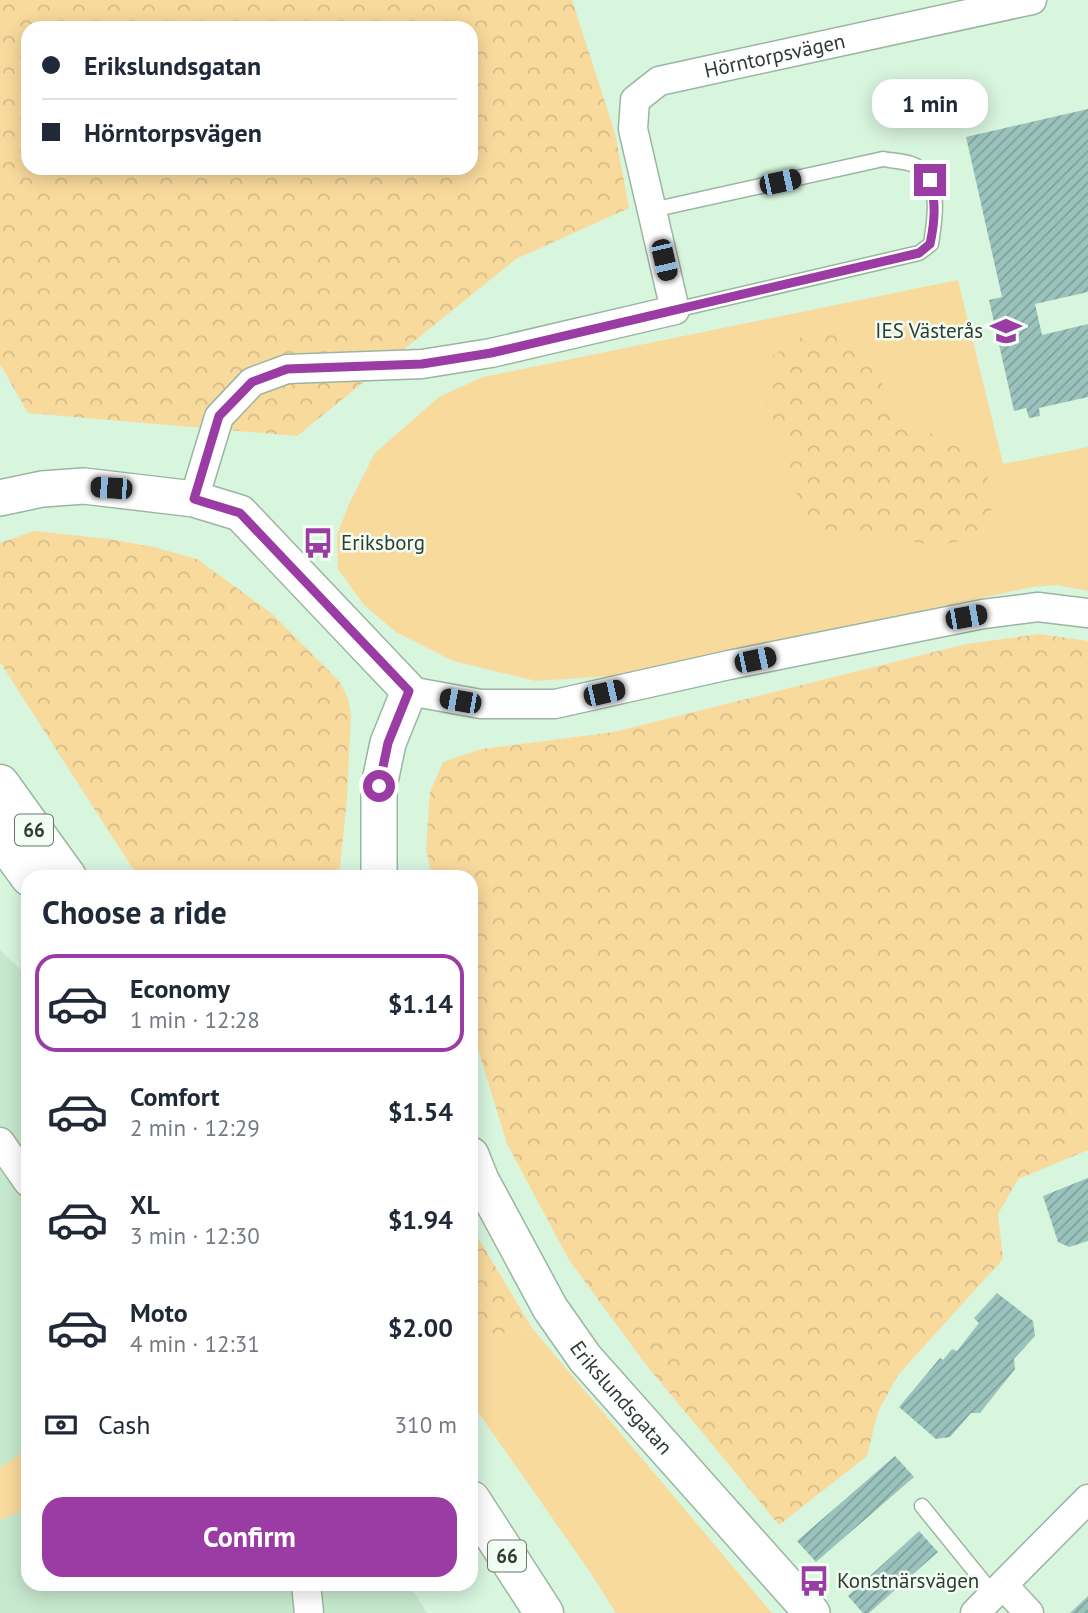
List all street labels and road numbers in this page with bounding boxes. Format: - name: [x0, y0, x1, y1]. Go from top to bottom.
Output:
- street label: Hörntorpsvägen: [702, 27, 848, 84]
- road number: 66: [15, 814, 53, 846]
- street label: Erikslundsgatan: [564, 1335, 679, 1460]
- road number: 66: [488, 1540, 526, 1572]

